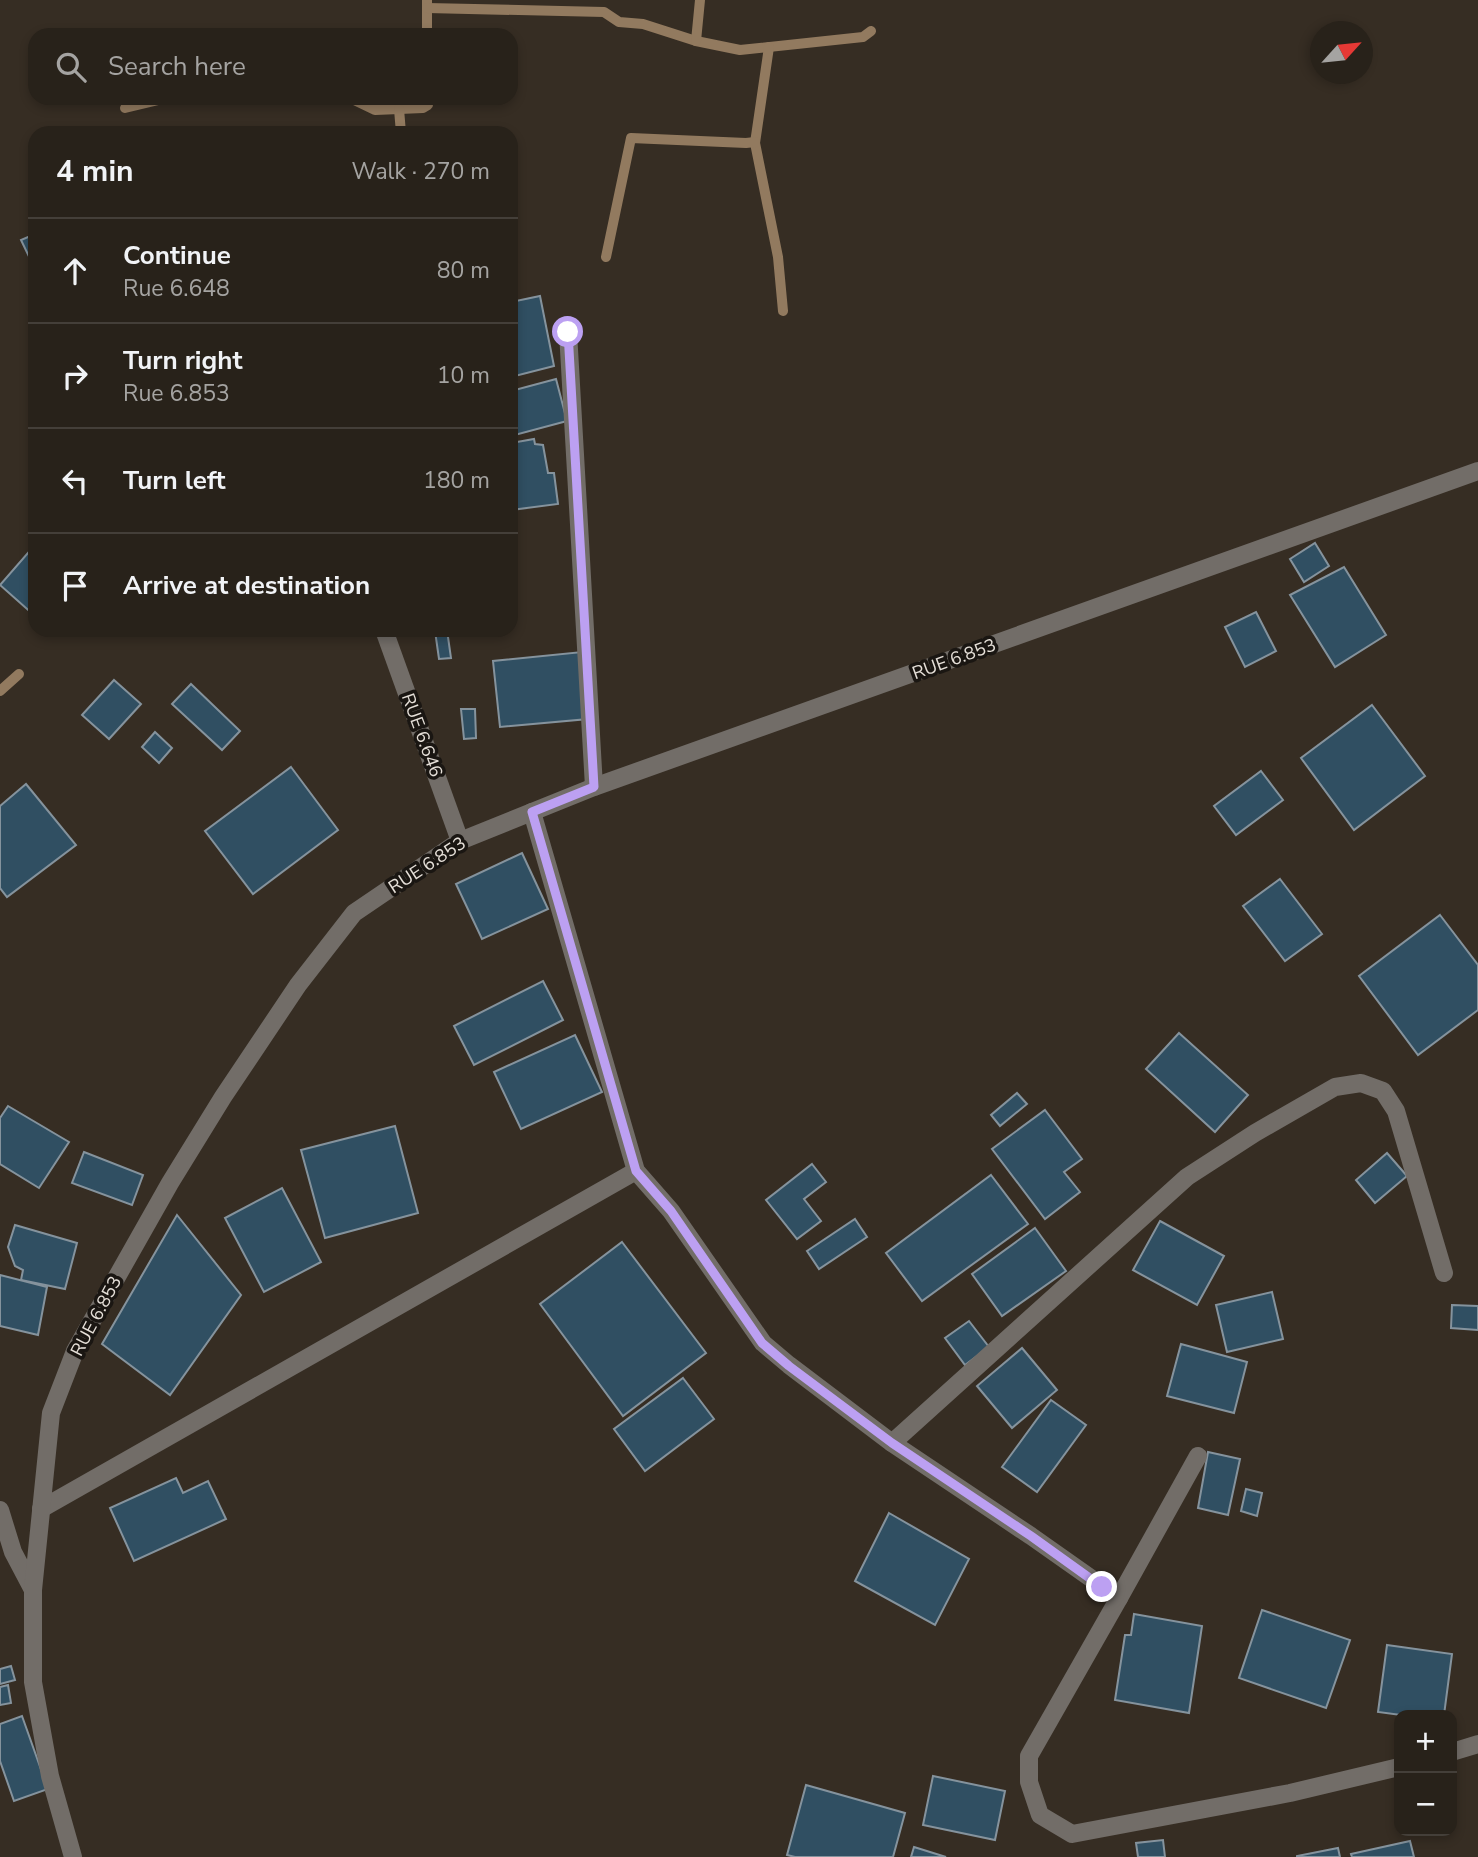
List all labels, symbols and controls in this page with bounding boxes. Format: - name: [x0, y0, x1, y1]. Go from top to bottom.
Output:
- north arrow: [1310, 21, 1373, 84]
- search box: [28, 28, 518, 105]
- icon: search: [52, 48, 90, 86]
- text: Search here: [108, 49, 246, 84]
- text: 4 min: [56, 151, 134, 192]
- text: Walk · 270 m: [351, 156, 490, 187]
- text: Continue: [123, 238, 231, 273]
- icon: ahead: [56, 252, 94, 290]
- text: 80 m: [437, 255, 490, 286]
- text: Rue 6.648: [123, 273, 230, 304]
- route start: [552, 316, 583, 347]
- text: Turn right: [123, 343, 242, 378]
- icon: right: [56, 357, 94, 395]
- text: 10 m: [437, 360, 490, 391]
- text: Rue 6.853: [123, 378, 230, 409]
- icon: left: [56, 462, 94, 500]
- text: Turn left: [123, 463, 226, 498]
- text: 180 m: [423, 465, 490, 496]
- icon: arrive: [56, 567, 94, 605]
- text: Arrive at destination: [123, 568, 370, 603]
- street label: RUE 6.853: [909, 633, 999, 685]
- street label: RUE 6.646: [396, 690, 448, 780]
- street label: RUE 6.853: [384, 831, 470, 899]
- street label: RUE 6.853: [65, 1272, 127, 1360]
- route end: [1086, 1571, 1117, 1602]
- map controls: [1394, 1710, 1457, 1836]
- button: +: [1394, 1710, 1457, 1773]
- button: −: [1394, 1773, 1457, 1836]

